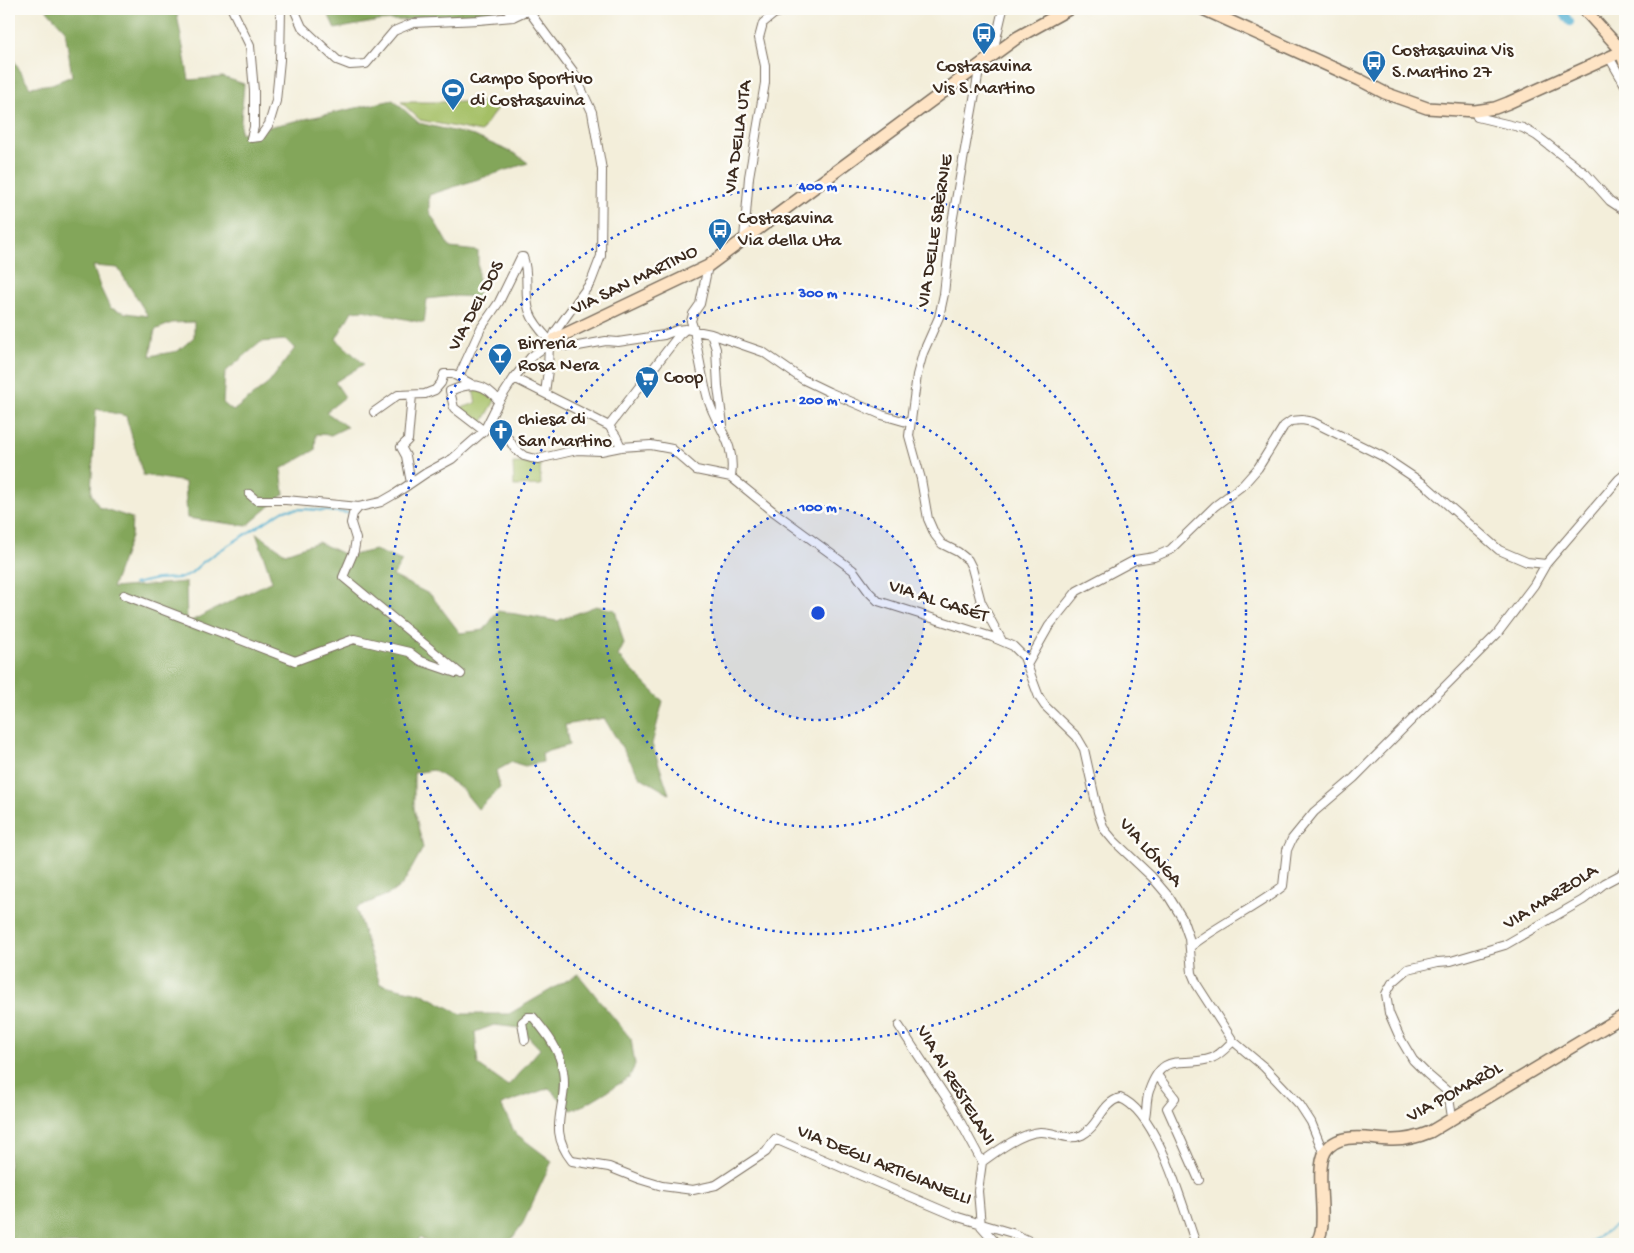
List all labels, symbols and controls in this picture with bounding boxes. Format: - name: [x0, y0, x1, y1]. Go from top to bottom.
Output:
- bus stop icon: Costasavina Vis S.Martino: [971, 21, 997, 55]
- place label: Costasavina Vis S.Martino 27: [1392, 40, 1514, 85]
- bus stop icon: Costasavina Vis S.Martino 27: [1361, 49, 1387, 83]
- place label: Costasavina Vis S.Martino: [932, 56, 1035, 101]
- place label: Campo Sportivo di Costasavina: [470, 68, 593, 113]
- sports icon: Campo Sportivo di Costasavina: [440, 77, 466, 111]
- street label: VIA DELLA UTA: [720, 77, 759, 196]
- street label: VIA DELLE SBÈRNIE: [912, 152, 960, 310]
- text: 400 m: [798, 178, 838, 196]
- place label: Costasavina Via della Uta: [737, 208, 843, 253]
- bus stop icon: Costasavina Via della Uta: [707, 217, 733, 251]
- street label: VIA SAN MARTINO: [567, 240, 702, 322]
- street label: VIA DEL DOS: [443, 257, 511, 356]
- text: 300 m: [797, 285, 838, 303]
- place label: Birreria Rosa Nera: [517, 333, 601, 378]
- bar icon: Birreria Rosa Nera: [487, 342, 513, 376]
- supermarket icon: Coop: [634, 365, 660, 399]
- place label: Coop: [664, 367, 704, 390]
- text: 200 m: [799, 392, 838, 410]
- place label: chiesa di San Martino: [518, 409, 612, 454]
- church icon: chiesa di San Martino: [488, 418, 514, 452]
- text: 100 m: [798, 499, 837, 517]
- street label: VIA AL CASÉT: [885, 575, 991, 629]
- centre of rings: [809, 604, 827, 622]
- street label: VIA LÓNGA: [1112, 813, 1188, 894]
- street label: VIA MARZOLA: [1499, 859, 1604, 937]
- street label: VIA AI RESTELANI: [910, 1021, 1000, 1150]
- street label: VIA POMARÒL: [1402, 1057, 1508, 1129]
- street label: VIA DEGLI ARTIGIANELLI: [792, 1120, 975, 1212]

